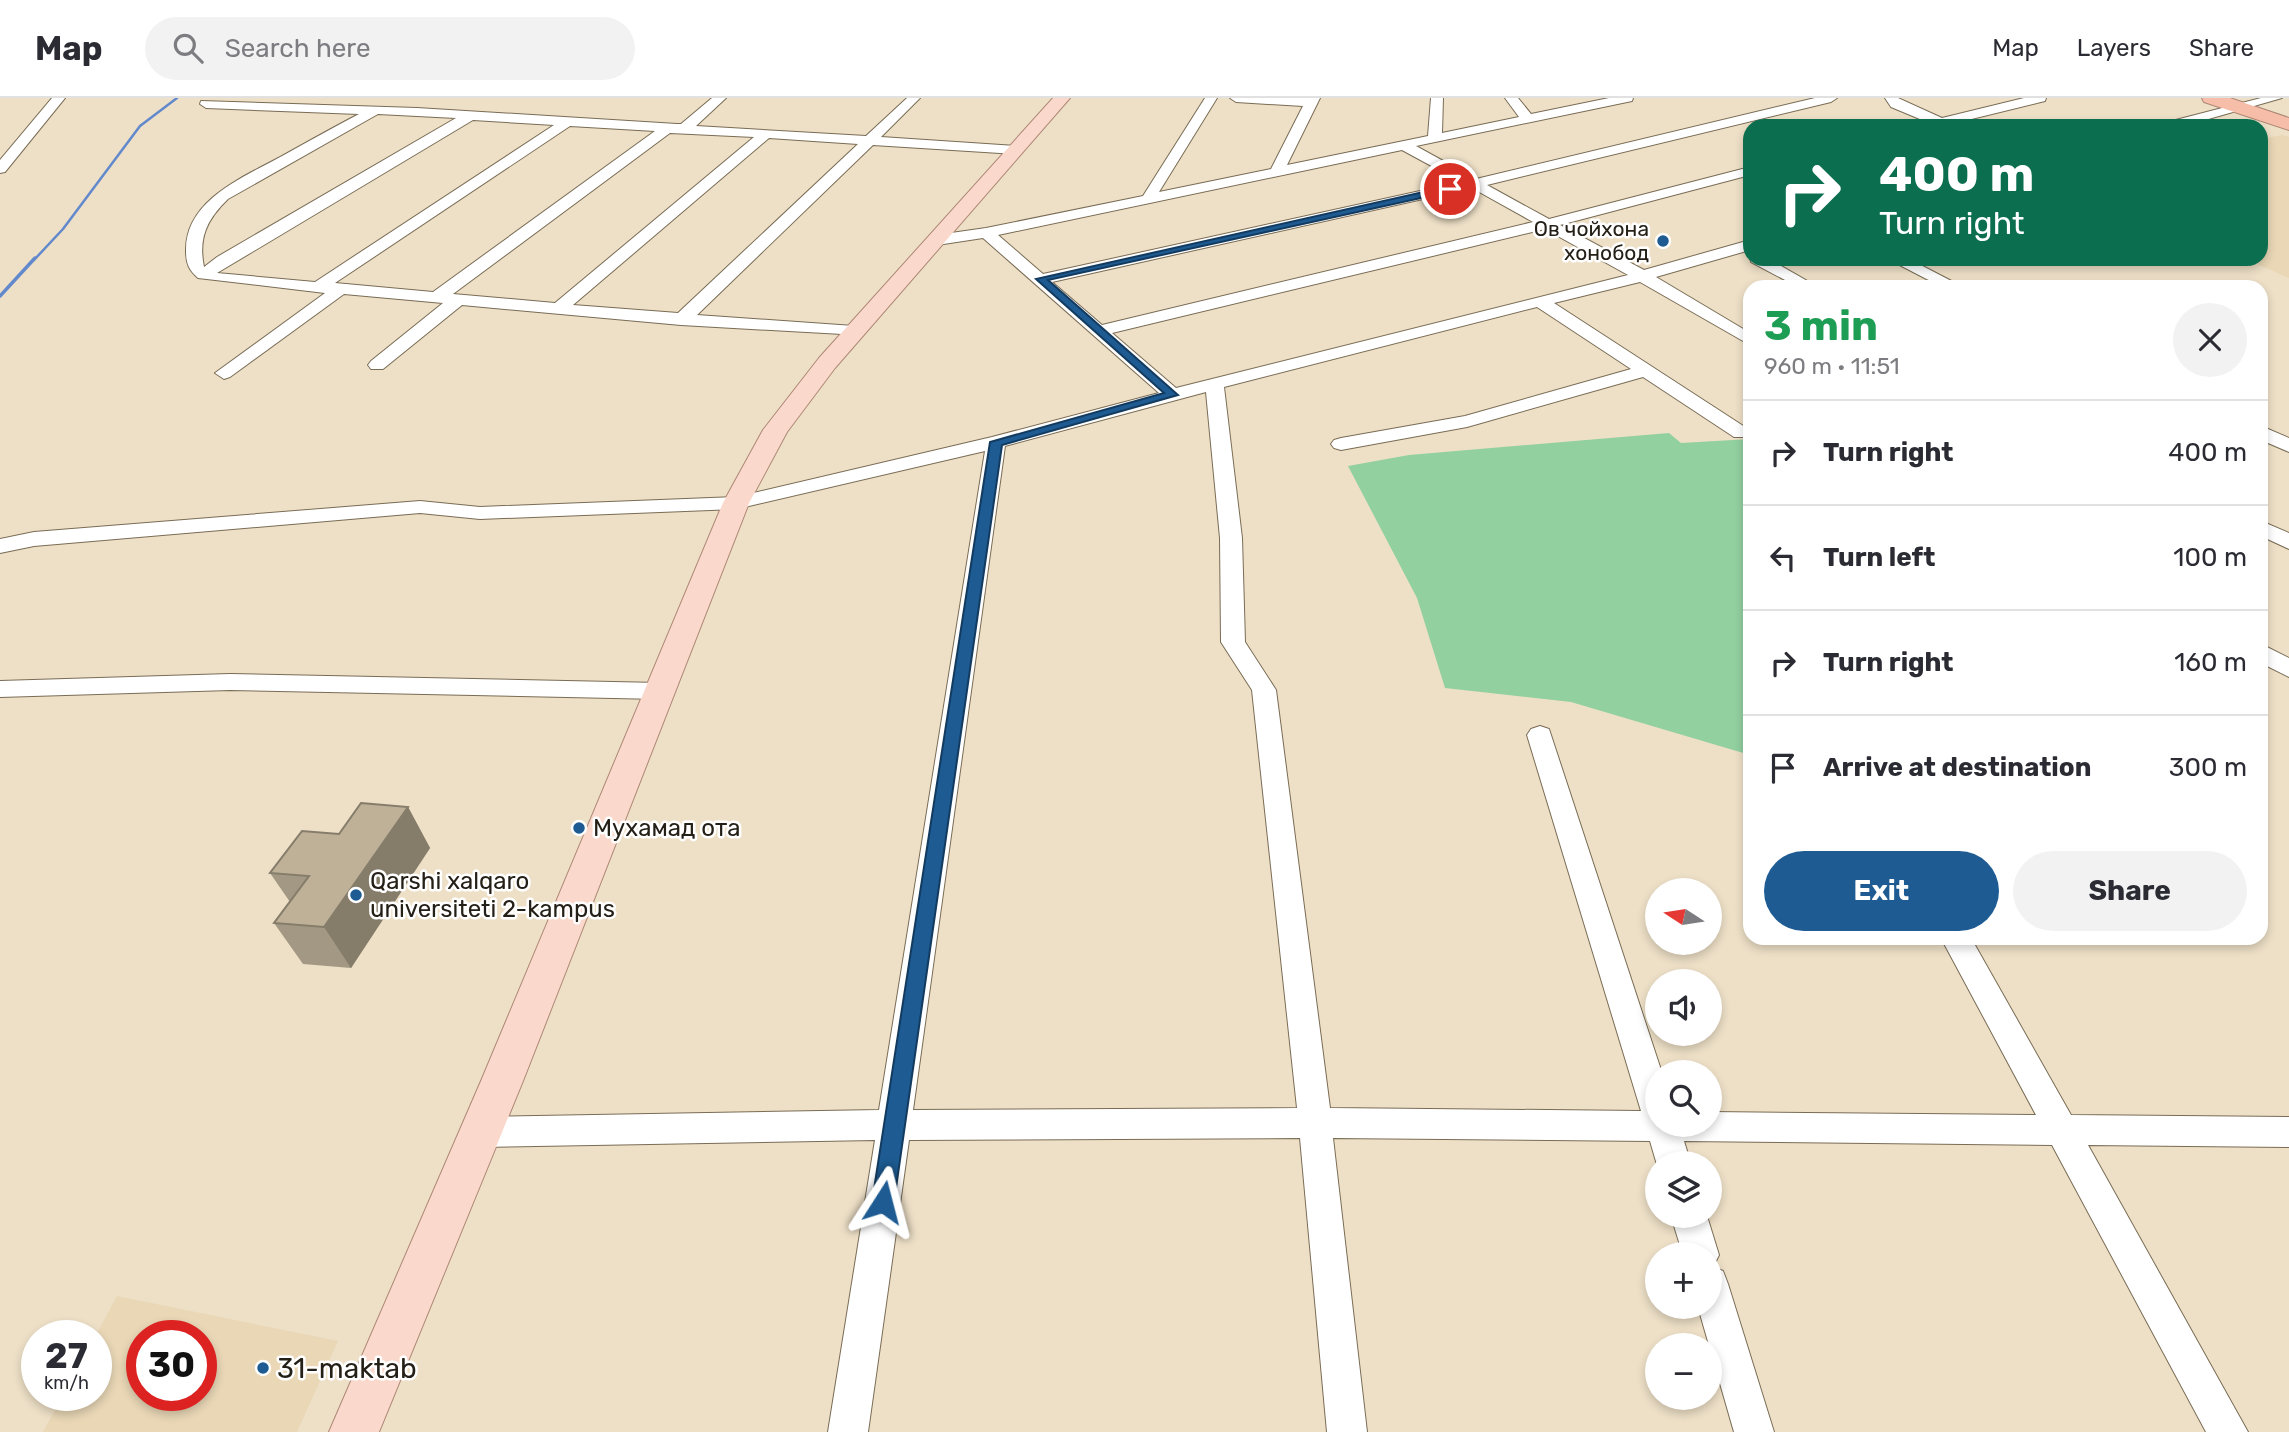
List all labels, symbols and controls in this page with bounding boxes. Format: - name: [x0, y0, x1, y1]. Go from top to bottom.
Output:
- search box: [145, 17, 635, 80]
- text: Map: [35, 29, 103, 68]
- icon: search: [169, 29, 207, 67]
- text: Search here: [225, 33, 370, 64]
- text: Map: [1992, 34, 2039, 62]
- text: Layers: [2077, 34, 2151, 62]
- text: Share: [2189, 34, 2254, 62]
- text: 400 m: [1879, 145, 2034, 203]
- icon: right: [1764, 147, 1855, 238]
- pin: [1420, 159, 1480, 219]
- icon: arrive: [1431, 170, 1469, 208]
- text: Turn right: [1879, 204, 2024, 242]
- place label: Ов чойхона хонобод: [1534, 216, 1649, 265]
- marker: Ов чойхона хонобод: [1655, 233, 1671, 249]
- text: 3 min: [1764, 301, 1878, 351]
- button: close: [2173, 303, 2247, 377]
- text: 960 m · 11:51: [1764, 352, 1900, 380]
- icon: right: [1764, 434, 1802, 472]
- text: Turn right: [1823, 437, 1953, 468]
- text: 400 m: [2168, 437, 2247, 468]
- icon: left: [1764, 539, 1802, 577]
- text: Turn left: [1823, 542, 1935, 573]
- text: 100 m: [2173, 542, 2247, 573]
- icon: right: [1764, 644, 1802, 682]
- text: Turn right: [1823, 647, 1953, 678]
- text: 160 m: [2174, 647, 2247, 678]
- icon: arrive: [1764, 749, 1802, 787]
- text: Arrive at destination: [1823, 752, 2091, 783]
- text: 300 m: [2169, 752, 2247, 783]
- place label: Мухамад ота: [593, 814, 741, 842]
- marker: Мухамад ота: [571, 820, 587, 836]
- button: Exit: [1764, 851, 1999, 931]
- button: Share: [2013, 851, 2247, 931]
- place label: Qarshi xalqaro universiteti 2-kampus: [370, 867, 615, 923]
- north arrow: [1645, 878, 1722, 956]
- map controls: [1645, 878, 1722, 1410]
- marker: Qarshi xalqaro universiteti 2-kampus: [348, 887, 364, 903]
- button: sound: [1645, 969, 1722, 1046]
- button: search: [1645, 1060, 1722, 1137]
- button: layers: [1645, 1151, 1722, 1228]
- position arrow: [846, 1165, 920, 1239]
- button: +: [1645, 1242, 1722, 1319]
- speed limit sign: 30: [126, 1320, 217, 1411]
- button: −: [1645, 1333, 1722, 1410]
- text: 27: [45, 1335, 88, 1377]
- place label: 31-maktab: [277, 1352, 417, 1385]
- marker: 31-maktab: [255, 1360, 271, 1376]
- text: km/h: [44, 1372, 89, 1394]

